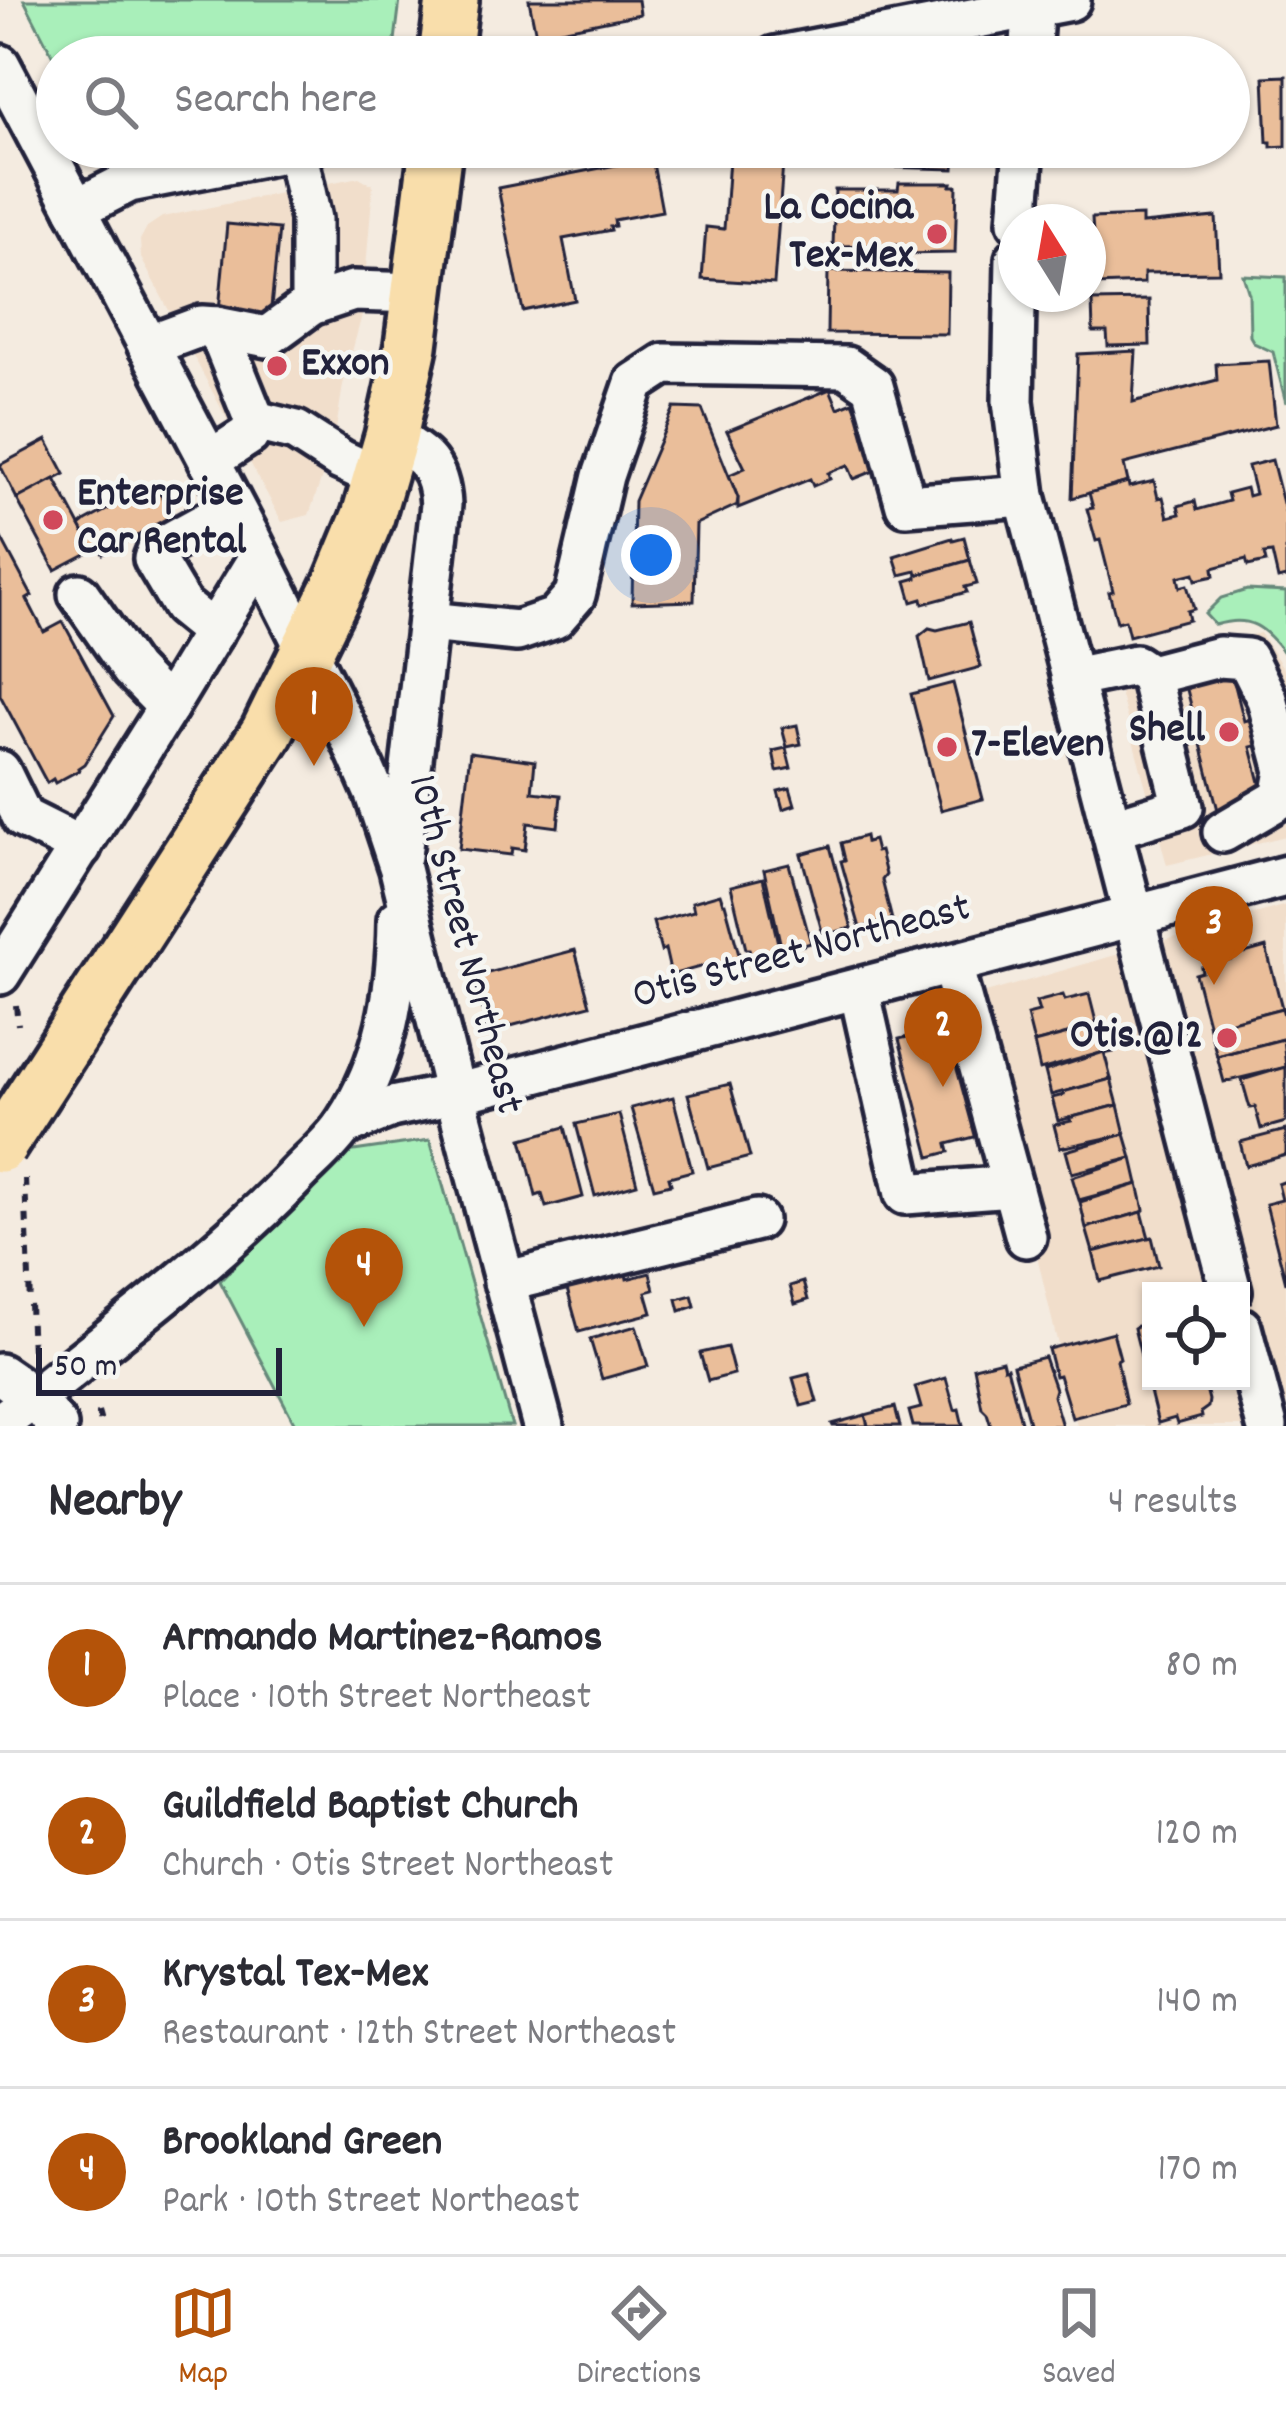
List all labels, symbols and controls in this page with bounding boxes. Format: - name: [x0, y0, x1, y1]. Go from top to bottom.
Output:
- search box: [36, 36, 1250, 168]
- icon: search: [78, 69, 144, 135]
- text: Search here: [174, 70, 377, 134]
- place label: La Cocina Tex-Mex: [763, 180, 914, 288]
- north arrow: [998, 204, 1106, 312]
- marker: La Cocina Tex-Mex: [924, 221, 950, 247]
- place label: Exxon: [301, 336, 389, 396]
- marker: Exxon: [264, 353, 290, 379]
- place label: Enterprise Car Rental: [77, 466, 247, 574]
- marker: Enterprise Car Rental: [40, 507, 66, 533]
- your location: [621, 525, 681, 585]
- pin: 1: [275, 667, 353, 766]
- place label: Shell: [1129, 702, 1206, 762]
- place label: 7-Eleven: [971, 717, 1104, 777]
- marker: Shell: [1216, 719, 1242, 745]
- marker: 7-Eleven: [934, 734, 960, 760]
- street label: 10th Street Northeast: [389, 769, 537, 1121]
- street label: Otis Street Northeast: [626, 880, 978, 1028]
- pin: 3: [1175, 886, 1253, 985]
- pin: 2: [904, 988, 982, 1087]
- place label: Otis.@12: [1070, 1008, 1203, 1068]
- marker: Otis.@12: [1214, 1025, 1240, 1051]
- pin: 4: [325, 1228, 403, 1327]
- map controls: [1142, 1282, 1250, 1390]
- button: locate: [1142, 1282, 1250, 1390]
- scale bar: [36, 1342, 282, 1395]
- text: 50 m: [54, 1345, 118, 1392]
- text: Nearby: [48, 1468, 181, 1540]
- text: 4 results: [1108, 1477, 1238, 1532]
- text: Armando Martinez-Ramos: [162, 1608, 603, 1672]
- text: 1: [83, 1640, 91, 1695]
- text: 80 m: [1165, 1640, 1238, 1695]
- text: Place · 10th Street Northeast: [162, 1672, 591, 1727]
- text: Guildfield Baptist Church: [162, 1776, 578, 1840]
- text: 2: [78, 1808, 96, 1863]
- text: 120 m: [1155, 1808, 1238, 1863]
- text: Church · Otis Street Northeast: [162, 1840, 613, 1895]
- text: Krystal Tex-Mex: [162, 1944, 428, 2008]
- text: 3: [78, 1976, 96, 2031]
- text: 140 m: [1156, 1976, 1238, 2031]
- text: Restaurant · 12th Street Northeast: [162, 2008, 676, 2063]
- text: Brookland Green: [162, 2112, 442, 2176]
- text: 4: [79, 2144, 95, 2199]
- text: 170 m: [1158, 2144, 1238, 2199]
- text: Park · 10th Street Northeast: [162, 2176, 580, 2231]
- tab: Map: [170, 2280, 236, 2399]
- tab: Directions: [577, 2280, 702, 2399]
- tab: Saved: [1042, 2280, 1116, 2399]

